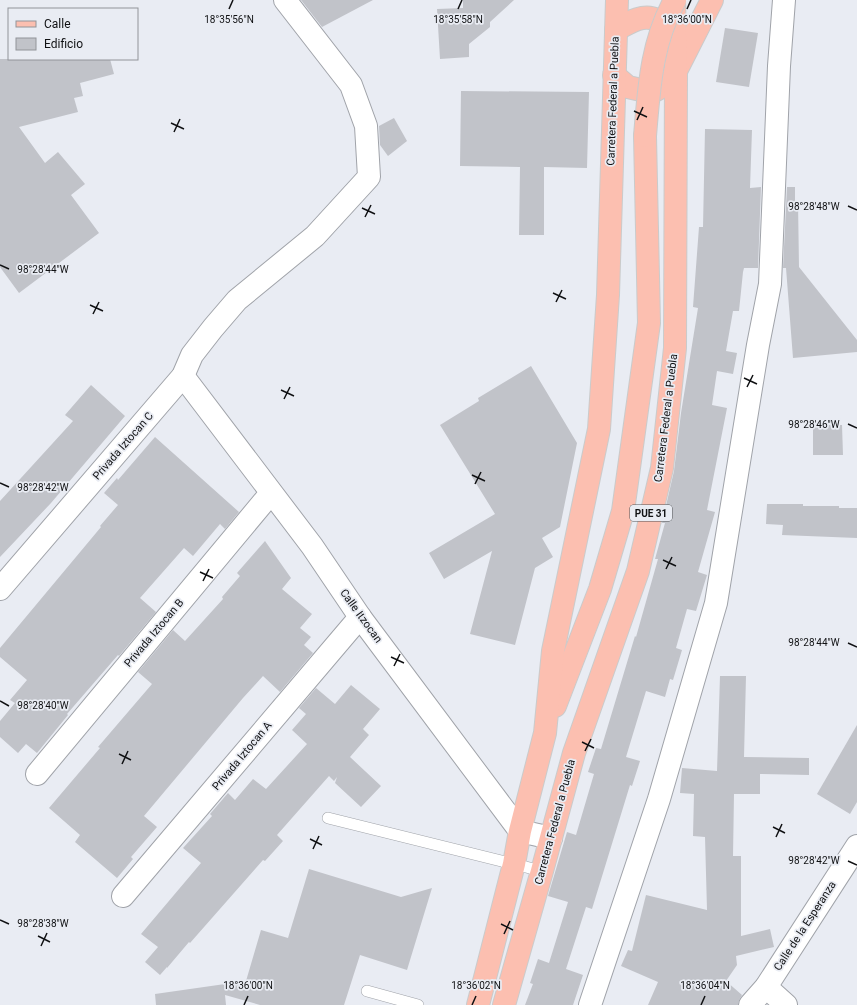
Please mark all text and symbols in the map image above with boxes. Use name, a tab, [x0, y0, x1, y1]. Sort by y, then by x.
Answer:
legend	[8, 8, 138, 60]
text: 18°35'56"N	[204, 14, 254, 25]
text: 18°35'58"N	[433, 14, 483, 25]
text: 18°36'00"N	[662, 14, 712, 25]
text: Calle	[44, 17, 71, 31]
street label: Carretera Federal a Puebla	[604, 36, 622, 166]
text: Edificio	[44, 37, 83, 51]
text: 98°28'48"W	[788, 201, 840, 212]
text: 98°28'44"W	[17, 264, 69, 275]
street label: Carretera Federal a Puebla	[652, 353, 680, 483]
street label: Privada Iztocan C	[90, 410, 156, 482]
text: 98°28'46"W	[788, 419, 840, 430]
text: 98°28'42"W	[17, 482, 69, 493]
road number: PUE 31	[630, 505, 672, 521]
street label: Calle Itzocan	[337, 587, 385, 645]
street label: Privada Iztocan B	[122, 596, 186, 670]
text: 98°28'44"W	[788, 637, 840, 648]
text: 98°28'40"W	[17, 700, 69, 711]
street label: Privada Iztocan A	[210, 718, 275, 793]
street label: Carretera Federal a Puebla	[532, 758, 578, 886]
text: 98°28'42"W	[788, 855, 840, 866]
street label: Calle de la Esperanza	[771, 879, 839, 973]
text: 98°28'38"W	[17, 918, 69, 929]
text: 18°36'00"N	[223, 980, 273, 991]
text: 18°36'02"N	[451, 980, 501, 991]
text: 18°36'04"N	[680, 980, 730, 991]

